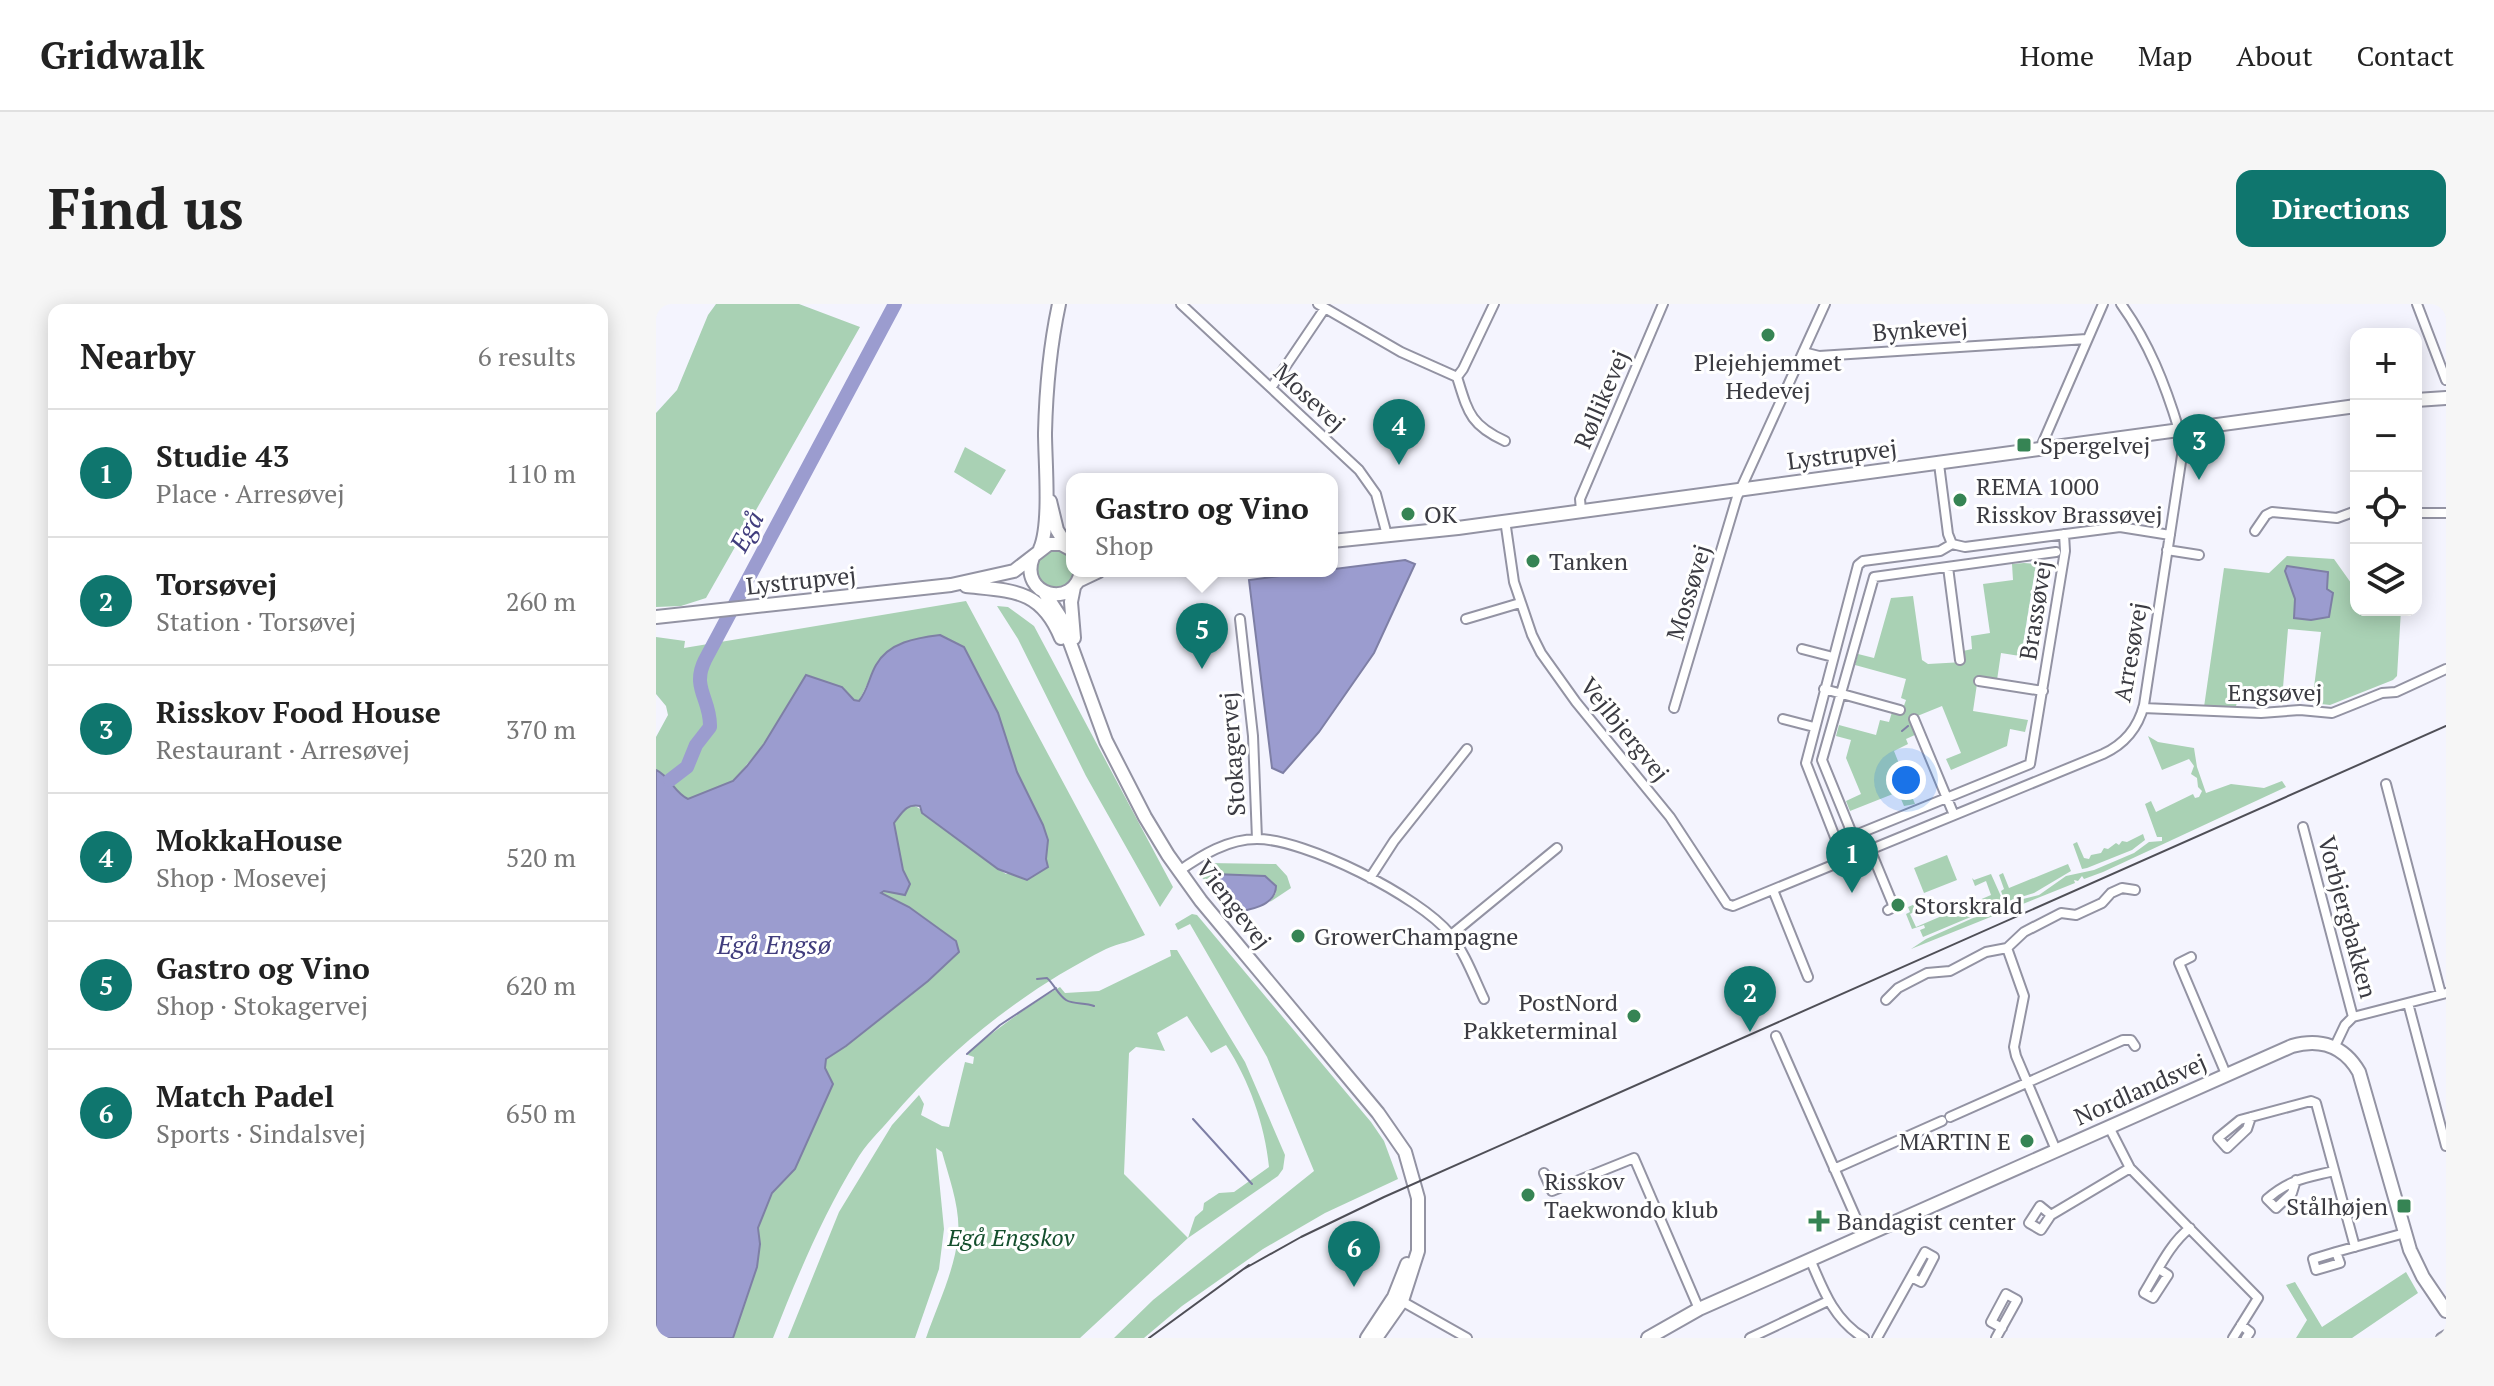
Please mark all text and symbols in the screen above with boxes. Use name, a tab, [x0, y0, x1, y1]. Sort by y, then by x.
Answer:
text: Gridwalk	[40, 30, 204, 80]
text: Home	[2020, 37, 2094, 74]
text: Map	[2138, 37, 2192, 74]
text: About	[2236, 37, 2313, 74]
text: Contact	[2357, 37, 2454, 74]
button: Directions	[2236, 170, 2446, 247]
text: Find us	[48, 171, 244, 245]
street label: Bynkevej	[1871, 310, 1969, 348]
marker: Plejehjemmet Hedevej	[1759, 326, 1777, 344]
map controls	[2350, 328, 2422, 616]
button: +	[2350, 328, 2422, 400]
text: Nearby	[80, 334, 195, 379]
text: 6 results	[478, 339, 576, 373]
street label: Røllikevej	[1566, 345, 1636, 453]
place label: Plejehjemmet Hedevej	[1694, 346, 1842, 406]
street label: Mosevej	[1267, 356, 1353, 438]
pin: 4	[1373, 399, 1425, 465]
button: −	[2350, 400, 2422, 472]
pin: 3	[2173, 414, 2225, 480]
place label: Spergelvej	[2040, 429, 2150, 461]
street label: Lystrupvej	[1785, 431, 1899, 477]
text: Studie 43	[156, 436, 289, 476]
marker: Spergelvej	[2015, 436, 2033, 454]
text: 1	[99, 456, 113, 490]
text: 110 m	[506, 456, 576, 490]
place label: REMA 1000 Risskov Brassøvej	[1976, 470, 2163, 530]
button: locate	[2350, 472, 2422, 544]
popup	[1066, 473, 1338, 577]
text: Place · Arresøvej	[156, 476, 345, 510]
text: Gastro og Vino	[1095, 488, 1309, 528]
marker: REMA 1000 Risskov Brassøvej	[1951, 491, 1969, 509]
place label: OK	[1424, 498, 1458, 530]
water label: Egå	[721, 505, 771, 558]
marker: OK	[1399, 505, 1417, 523]
text: Shop	[1095, 528, 1153, 562]
street label: Mossøvej	[1658, 540, 1718, 644]
button: layers	[2350, 544, 2422, 616]
place label: Tanken	[1549, 545, 1628, 577]
marker: Tanken	[1524, 552, 1542, 570]
street label: Lystrupvej	[744, 558, 858, 602]
street label: Brassøvej	[2011, 558, 2059, 662]
text: Torsøvej	[156, 564, 277, 604]
text: 2	[99, 584, 113, 618]
text: 260 m	[506, 584, 576, 618]
street label: Arresøvej	[2105, 600, 2155, 704]
pin: 5	[1176, 603, 1228, 669]
text: Station · Torsøvej	[156, 604, 356, 638]
street label: Vejlbjergvej	[1573, 670, 1677, 788]
street label: Engsøvej	[2228, 676, 2322, 708]
street label: Stokagervej	[1212, 691, 1252, 817]
text: Risskov Food House	[156, 692, 441, 732]
text: 3	[99, 712, 113, 746]
text: 370 m	[506, 712, 576, 746]
text: Restaurant · Arresøvej	[156, 732, 410, 766]
your location	[1886, 760, 1926, 800]
text: MokkaHouse	[156, 820, 343, 860]
pin: 1	[1826, 827, 1878, 893]
street label: Vorbjergbakken	[2311, 832, 2385, 1002]
text: 4	[99, 840, 113, 874]
text: 520 m	[506, 840, 576, 874]
street label: Viengevej	[1189, 853, 1279, 955]
text: Shop · Mosevej	[156, 860, 327, 894]
place label: Storskrald	[1914, 889, 2023, 921]
marker: Storskrald	[1889, 896, 1907, 914]
place label: GrowerChampagne	[1314, 920, 1518, 952]
water label: Egå Engsø	[716, 927, 832, 961]
marker: GrowerChampagne	[1289, 927, 1307, 945]
text: Gastro og Vino	[156, 948, 370, 988]
pin: 2	[1724, 966, 1776, 1032]
text: 5	[99, 968, 113, 1002]
text: 620 m	[506, 968, 576, 1002]
place label: PostNord Pakketerminal	[1463, 986, 1618, 1046]
text: Shop · Stokagervej	[156, 988, 368, 1022]
marker: PostNord Pakketerminal	[1625, 1007, 1643, 1025]
street label: Nordlandsvej	[2069, 1046, 2211, 1132]
text: Match Padel	[156, 1076, 334, 1116]
text: 6	[99, 1096, 113, 1130]
text: 650 m	[506, 1096, 576, 1130]
text: Sports · Sindalsvej	[156, 1116, 366, 1150]
place label: MARTIN E	[1899, 1125, 2011, 1157]
marker: MARTIN E	[2018, 1132, 2036, 1150]
place label: Risskov Taekwondo klub	[1544, 1165, 1718, 1225]
marker: Risskov Taekwondo klub	[1519, 1186, 1537, 1204]
place label: Stålhøjen	[2286, 1190, 2388, 1222]
marker: Stålhøjen	[2395, 1197, 2413, 1215]
place label: Bandagist center	[1837, 1205, 2017, 1237]
marker: Bandagist center	[1808, 1210, 1830, 1232]
park label: Egå Engskov	[946, 1221, 1075, 1253]
pin: 6	[1328, 1221, 1380, 1287]

